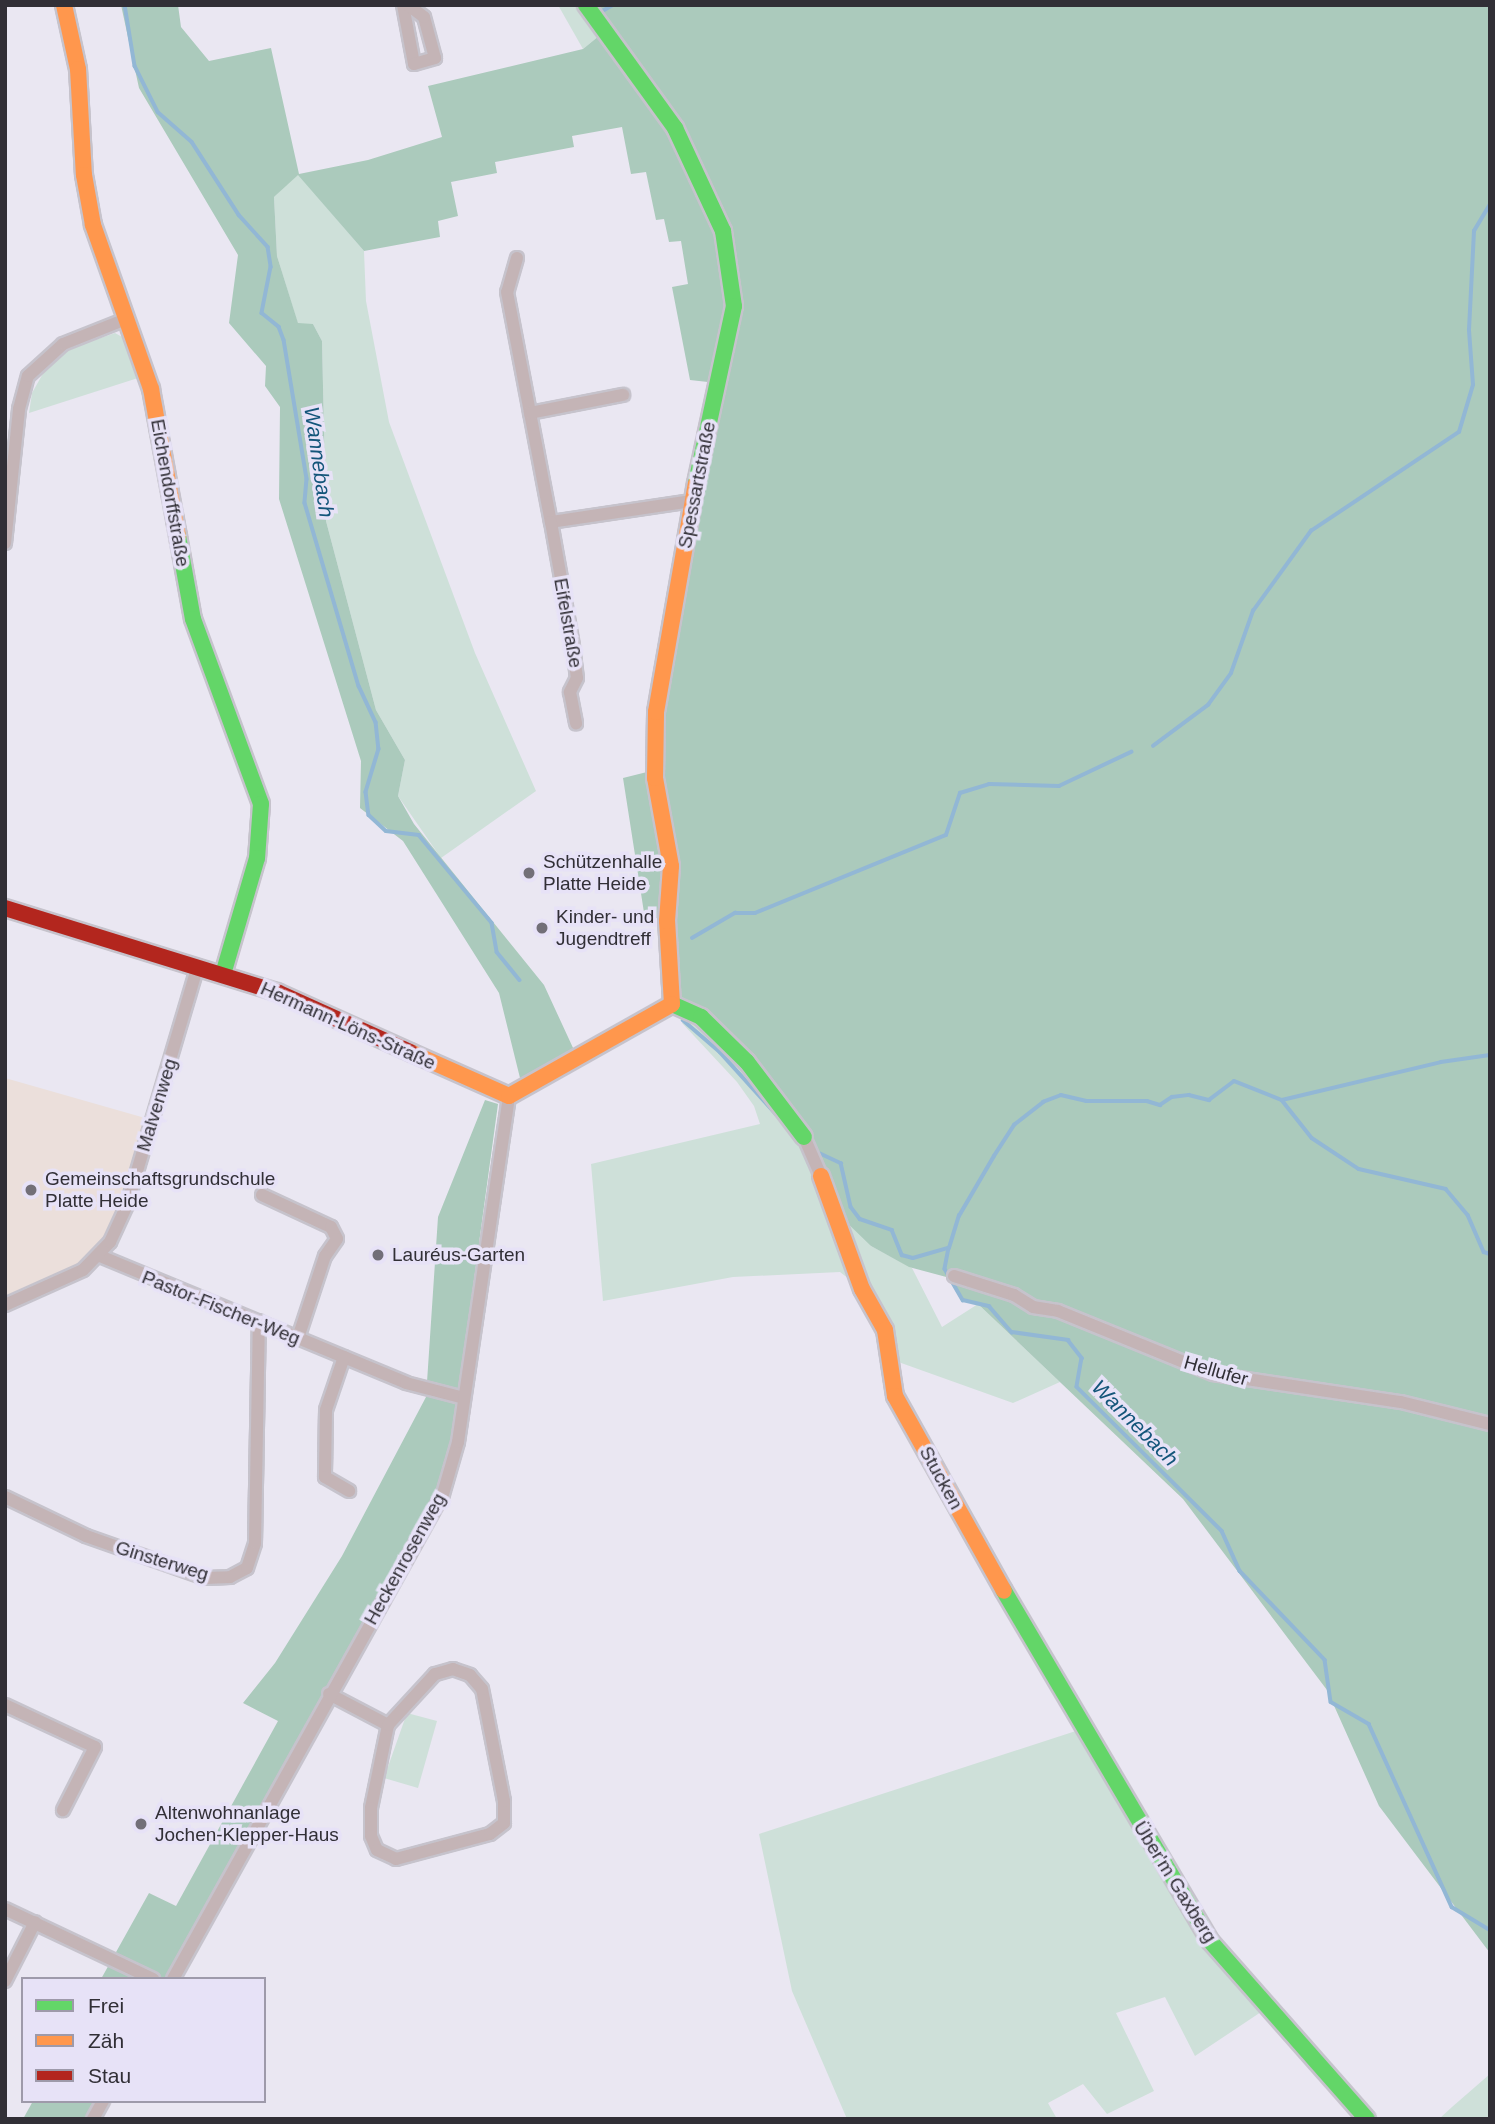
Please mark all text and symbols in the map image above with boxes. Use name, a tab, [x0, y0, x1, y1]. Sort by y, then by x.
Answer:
water label: Wannebach	[299, 405, 339, 519]
street label: Eichendorffstraße	[146, 417, 194, 569]
street label: Spessartstraße	[674, 420, 720, 550]
street label: Eifelstraße	[549, 576, 587, 670]
place label: Schützenhalle Platte Heide	[543, 851, 662, 895]
marker: Schützenhalle Platte Heide	[521, 865, 537, 881]
place label: Kinder- und Jugendtreff	[556, 906, 654, 950]
marker: Kinder- und Jugendtreff	[534, 920, 550, 936]
street label: Hermann-Löns-Straße	[257, 977, 439, 1075]
street label: Malvenweg	[132, 1056, 182, 1154]
place label: Gemeinschaftsgrundschule Platte Heide	[45, 1168, 275, 1212]
marker: Gemeinschaftsgrundschule Platte Heide	[23, 1182, 39, 1198]
place label: Lauréus-Garten	[392, 1244, 525, 1266]
marker: Lauréus-Garten	[370, 1247, 386, 1263]
street label: Pastor-Fischer-Weg	[139, 1266, 303, 1350]
street label: Hellufer	[1181, 1351, 1251, 1391]
water label: Wannebach	[1087, 1375, 1183, 1471]
street label: Stucken	[914, 1442, 968, 1514]
street label: Heckenrosenweg	[359, 1489, 451, 1629]
street label: Ginsterweg	[113, 1536, 211, 1586]
place label: Altenwohnanlage Jochen-Klepper-Haus	[155, 1802, 339, 1846]
marker: Altenwohnanlage Jochen-Klepper-Haus	[133, 1816, 149, 1832]
street label: Über'm Gaxberg	[1129, 1817, 1221, 1947]
legend	[21, 1977, 266, 2103]
text: Frei	[88, 1994, 124, 2017]
text: Zäh	[88, 2029, 124, 2052]
text: Stau	[88, 2064, 131, 2087]

